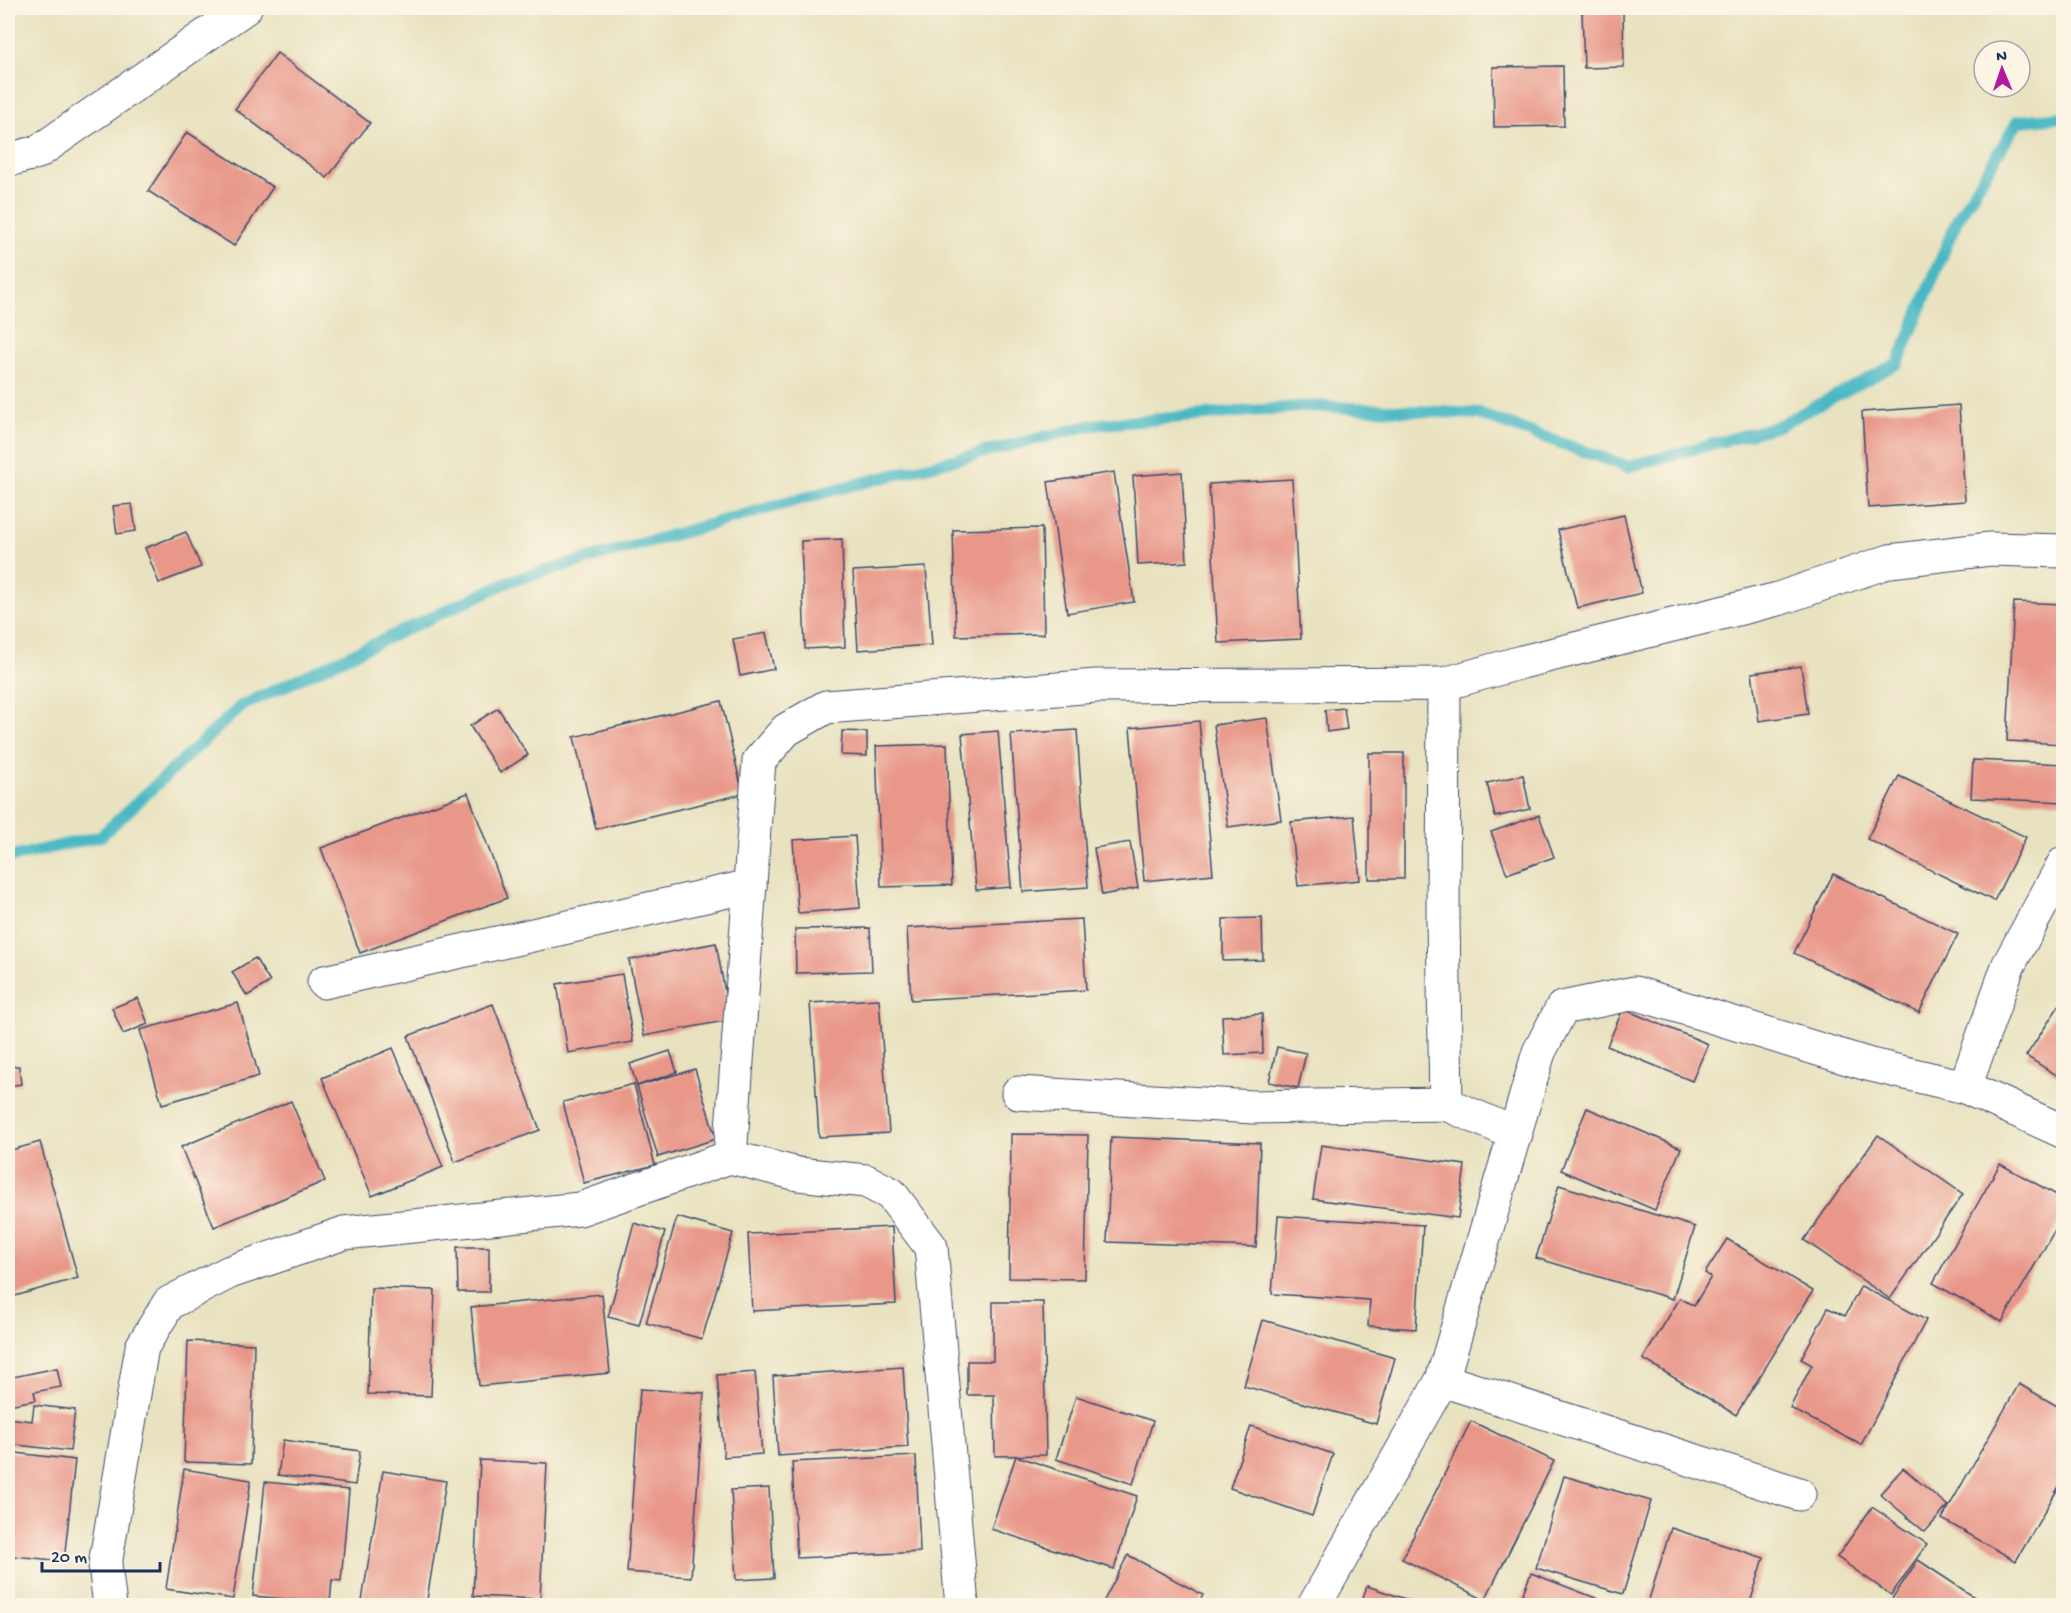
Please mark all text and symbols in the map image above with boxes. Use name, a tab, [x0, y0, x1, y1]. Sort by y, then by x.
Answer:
north arrow	[1972, 39, 2032, 99]
text: N	[1996, 48, 2008, 67]
scale bar	[42, 1535, 160, 1573]
text: 20 m	[51, 1548, 87, 1569]

